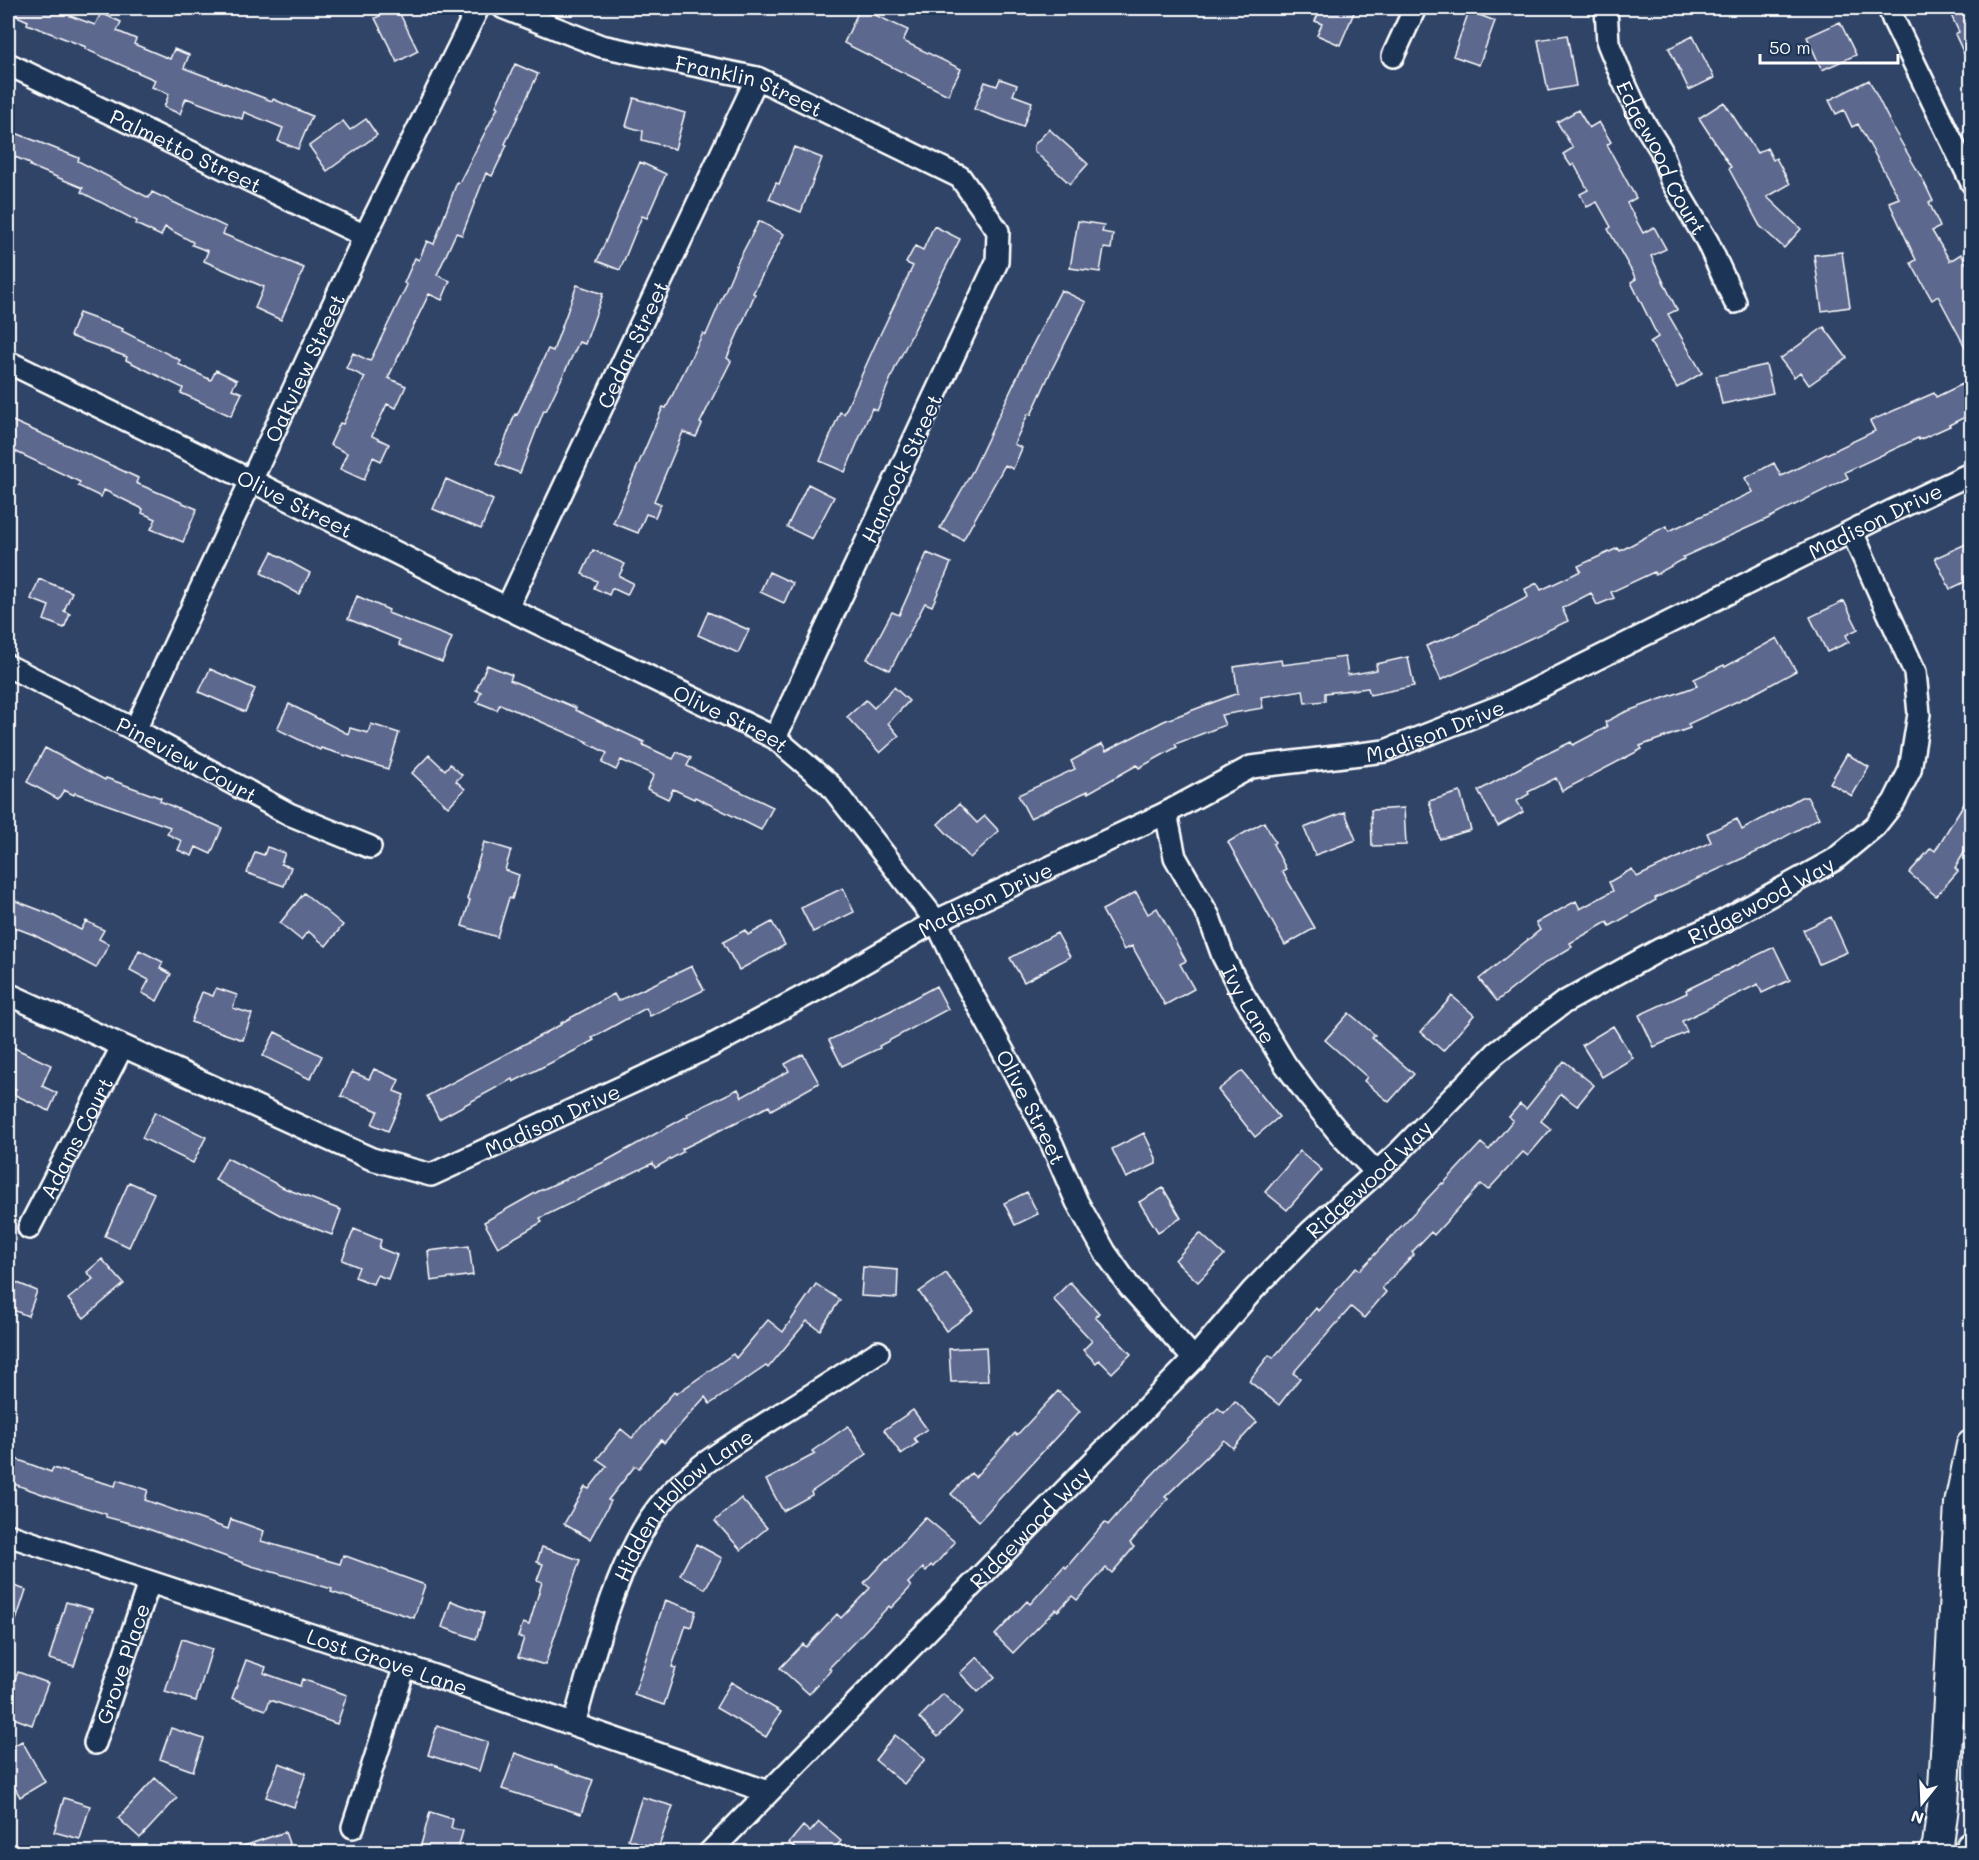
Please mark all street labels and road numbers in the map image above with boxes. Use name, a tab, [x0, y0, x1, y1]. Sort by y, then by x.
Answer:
street label: Franklin Street	[673, 48, 828, 122]
street label: Edgewood Court	[1611, 76, 1714, 239]
street label: Palmetto Street	[106, 102, 267, 198]
street label: Cedar Street	[590, 275, 673, 412]
street label: Oakview Street	[258, 289, 350, 446]
street label: Hancock Street	[855, 389, 947, 547]
street label: Olive Street	[233, 463, 358, 543]
street label: Madison Drive	[1803, 476, 1946, 565]
street label: Olive Street	[669, 677, 795, 758]
street label: Madison Drive	[1364, 692, 1508, 767]
street label: Pineview Court	[113, 710, 263, 808]
street label: Ridgewood Way	[1683, 849, 1838, 949]
street label: Madison Drive	[912, 855, 1056, 942]
street label: Ivy Lane	[1216, 960, 1283, 1048]
street label: Olive Street	[991, 1044, 1073, 1168]
street label: Adams Court	[33, 1072, 118, 1203]
street label: Madison Drive	[480, 1076, 624, 1162]
street label: Ridgewood Way	[1299, 1114, 1437, 1243]
street label: Hidden Hollow Lane	[607, 1421, 758, 1585]
street label: Ridgewood Way	[963, 1459, 1096, 1594]
street label: Grove Place	[89, 1599, 155, 1727]
street label: Lost Grove Lane	[304, 1621, 472, 1700]

